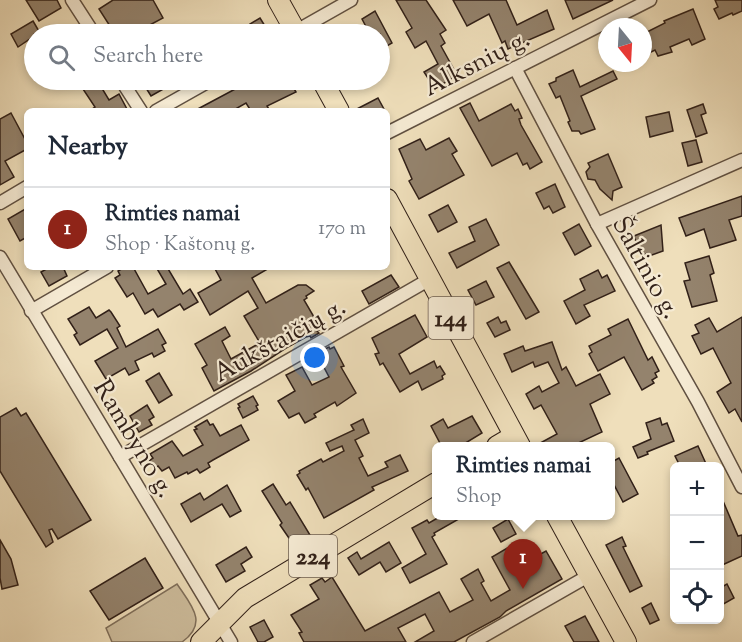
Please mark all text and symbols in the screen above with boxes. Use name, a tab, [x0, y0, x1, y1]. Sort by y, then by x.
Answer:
north arrow	[598, 18, 652, 72]
street label: Alksnių g.	[417, 22, 537, 107]
search box	[24, 24, 390, 90]
icon: search	[45, 41, 78, 74]
text: Search here	[93, 41, 203, 73]
text: Nearby	[48, 129, 128, 166]
text: Rimties namai	[105, 199, 240, 231]
street label: Šaltinio g.	[601, 210, 688, 326]
text: 1	[64, 215, 71, 244]
text: 170 m	[318, 215, 366, 244]
text: Shop · Kaštonų g.	[105, 231, 255, 260]
street label: Aukštaičių g.	[207, 289, 353, 393]
road number: 144	[428, 297, 474, 339]
your location	[300, 343, 329, 372]
street label: Rambyno g.	[83, 373, 183, 506]
popup	[432, 442, 615, 520]
text: Rimties namai	[456, 451, 591, 483]
map controls	[670, 462, 724, 624]
button: +	[670, 462, 724, 516]
text: Shop	[456, 483, 501, 512]
button: −	[670, 516, 724, 570]
road number: 224	[289, 535, 337, 577]
pin: 1	[504, 540, 542, 589]
button: locate	[670, 570, 724, 624]

